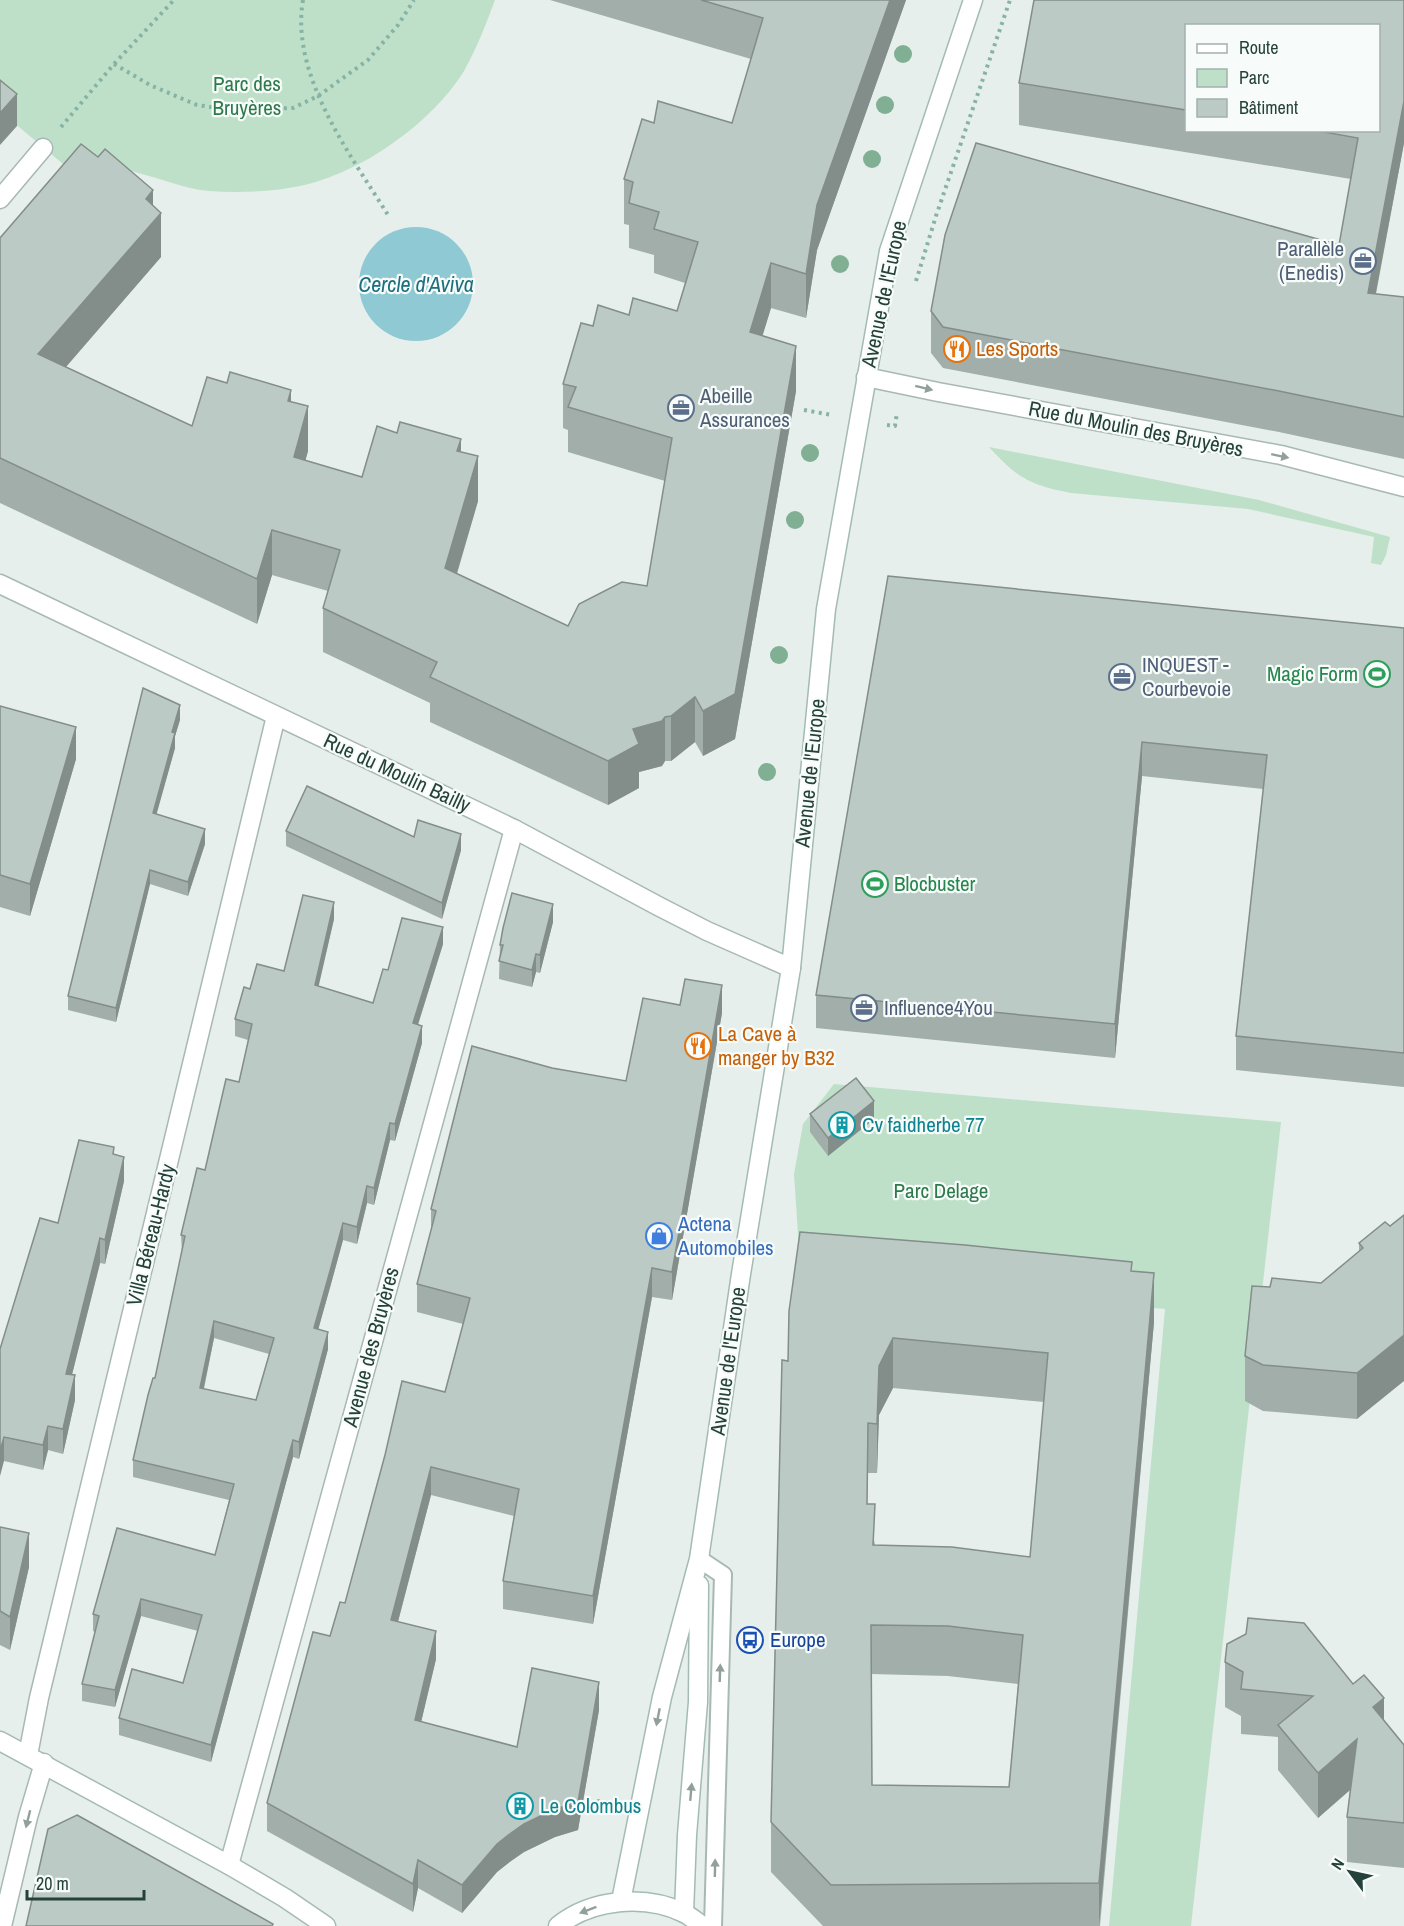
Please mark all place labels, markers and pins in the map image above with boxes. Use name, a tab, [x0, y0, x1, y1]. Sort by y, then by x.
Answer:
place label: Parallèle (Enedis)	[1277, 234, 1344, 287]
office icon: Parallèle (Enedis)	[1348, 246, 1378, 276]
restaurant icon: Les Sports	[942, 334, 972, 364]
place label: Les Sports	[976, 334, 1058, 363]
place label: Abeille Assurances	[699, 381, 790, 434]
office icon: Abeille Assurances	[666, 393, 696, 423]
place label: INQUEST - Courbevoie	[1142, 650, 1231, 703]
place label: Magic Form	[1267, 659, 1358, 688]
sports icon: Magic Form	[1362, 659, 1392, 689]
office icon: INQUEST - Courbevoie	[1107, 662, 1137, 692]
sports icon: Blocbuster	[860, 869, 890, 899]
place label: Blocbuster	[894, 869, 976, 898]
office icon: Influence4You	[849, 993, 879, 1023]
place label: Influence4You	[884, 993, 993, 1022]
place label: La Cave à manger by B32	[718, 1019, 835, 1072]
restaurant icon: La Cave à manger by B32	[683, 1031, 713, 1061]
building icon: Cv faidherbe 77	[827, 1110, 857, 1140]
place label: Cv faidherbe 77	[862, 1110, 985, 1139]
place label: Actena Automobiles	[677, 1209, 774, 1262]
shop icon: Actena Automobiles	[644, 1221, 674, 1251]
bus stop icon: Europe	[735, 1625, 765, 1655]
place label: Europe	[770, 1625, 826, 1654]
building icon: Le Colombus	[505, 1791, 535, 1821]
place label: Le Colombus	[540, 1791, 641, 1820]

